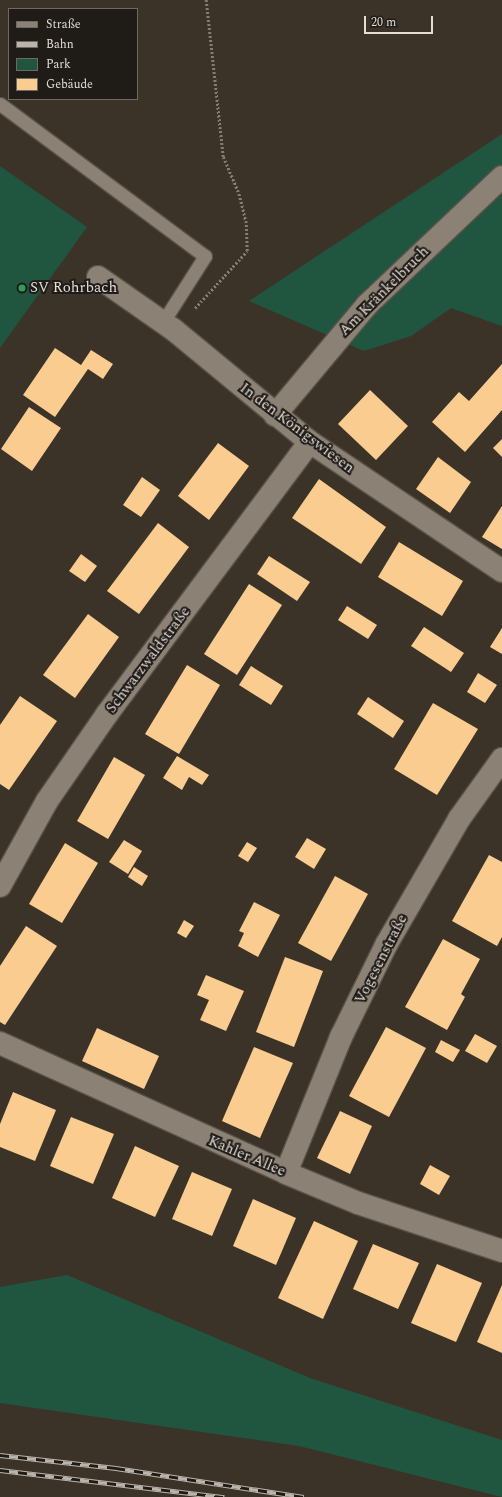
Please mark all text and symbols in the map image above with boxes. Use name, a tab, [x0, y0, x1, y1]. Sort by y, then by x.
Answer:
legend	[8, 8, 138, 100]
scale bar	[366, 8, 435, 34]
text: 20 m	[371, 13, 396, 32]
text: Straße	[46, 15, 81, 34]
text: Bahn	[46, 35, 74, 54]
text: Park	[46, 55, 71, 74]
text: Gebäude	[46, 75, 93, 94]
street label: Am Kränkelbruch	[335, 242, 433, 340]
place label: SV Rohrbach	[30, 279, 117, 297]
marker: SV Rohrbach	[17, 283, 27, 293]
street label: In den Königswiesen	[236, 379, 358, 477]
street label: Schwarzwaldstraße	[102, 603, 194, 717]
street label: Vogesenstraße	[351, 911, 411, 1007]
street label: Kahler Allee	[206, 1132, 288, 1180]

